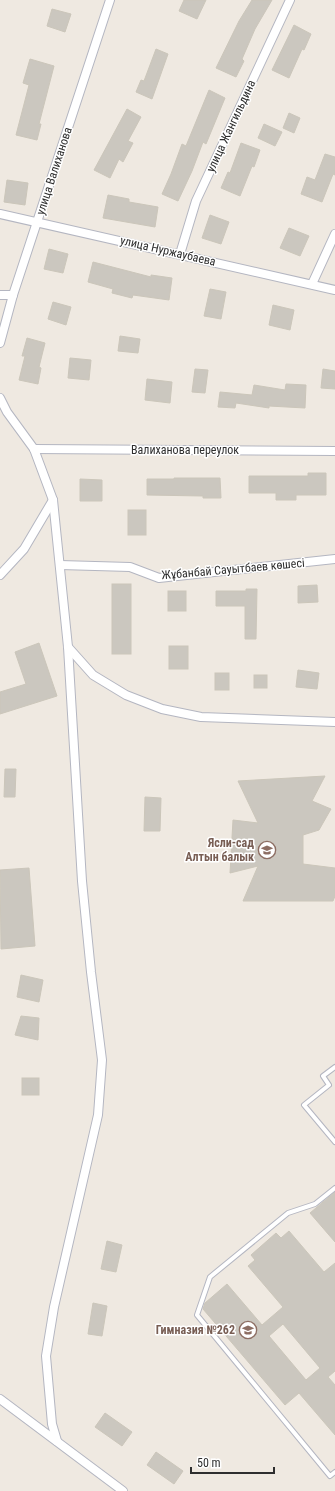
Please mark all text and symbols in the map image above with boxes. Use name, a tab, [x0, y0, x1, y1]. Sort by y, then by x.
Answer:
street label: улица Жангильдина	[204, 78, 259, 174]
street label: улица Валиханова	[33, 125, 75, 217]
street label: улица Нуржаубаева	[119, 233, 217, 269]
street label: Валиханова переулок	[131, 443, 239, 457]
street label: Жұбанбай Сауытбаев көшесі	[161, 556, 305, 582]
place label: Ясли-сад Алтын балык	[185, 836, 254, 864]
school or university icon: Ясли-сад Алтын балык	[257, 840, 277, 860]
school or university icon: Гимназия №262	[238, 1320, 258, 1340]
place label: Гимназия №262	[156, 1323, 235, 1337]
scale bar	[191, 1449, 274, 1475]
text: 50 m	[197, 1456, 221, 1470]

